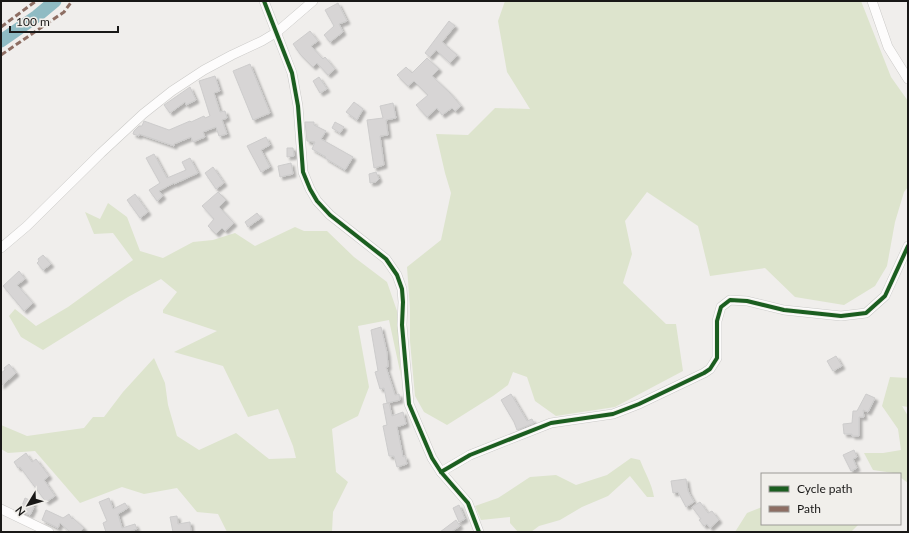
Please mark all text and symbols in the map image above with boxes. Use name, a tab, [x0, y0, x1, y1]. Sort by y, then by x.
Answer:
scale bar	[10, 8, 118, 34]
text: 100 m	[16, 14, 50, 29]
legend	[761, 473, 901, 525]
text: Cycle path	[797, 481, 852, 496]
north arrow	[8, 485, 48, 525]
text: Path	[797, 501, 821, 516]
text: N	[12, 504, 27, 519]

